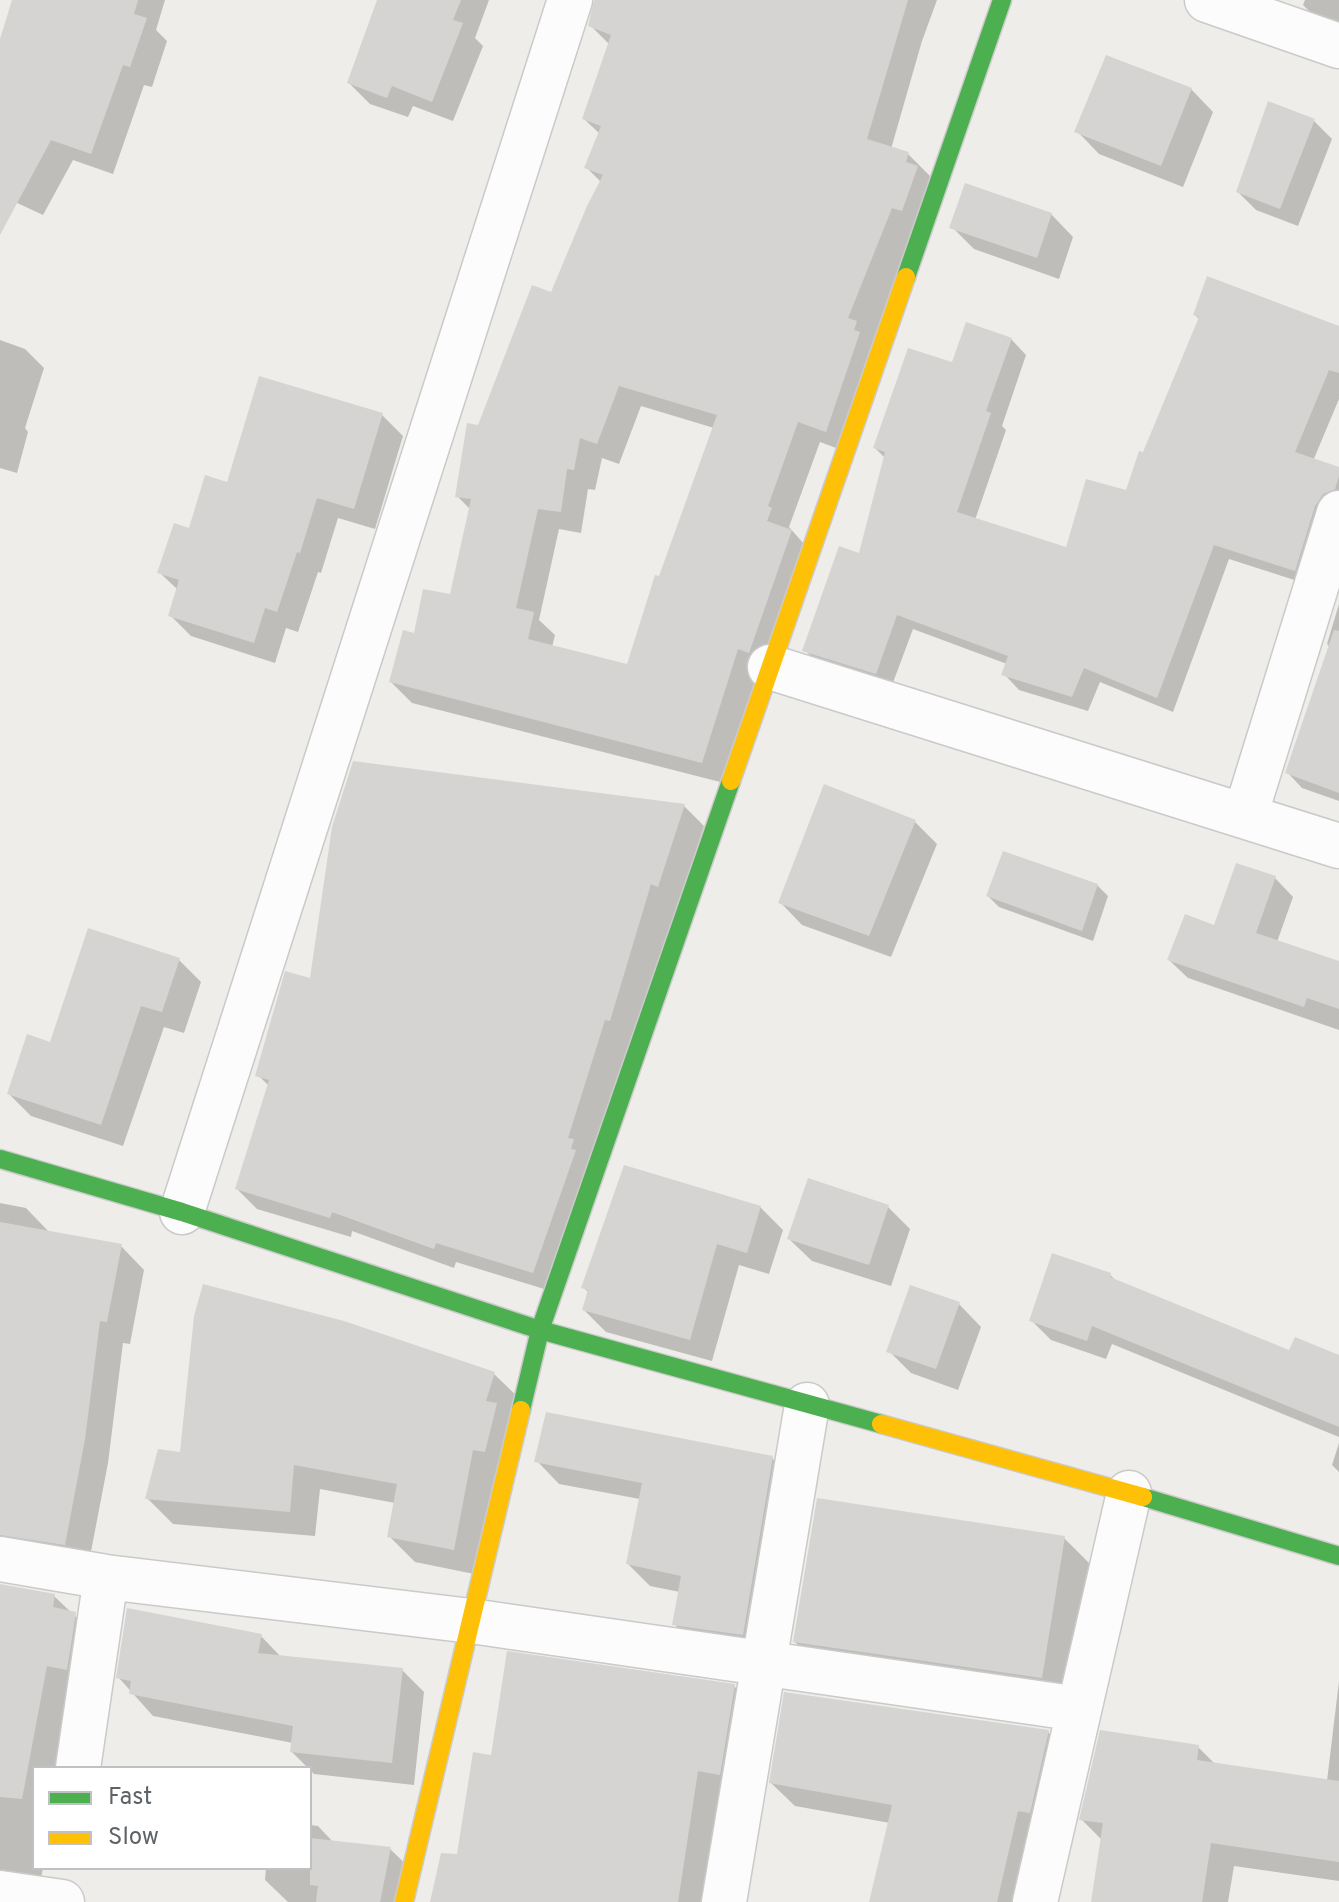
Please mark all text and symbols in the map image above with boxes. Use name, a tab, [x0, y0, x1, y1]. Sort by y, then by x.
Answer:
legend	[32, 1766, 312, 1870]
text: Fast	[108, 1783, 152, 1813]
text: Slow	[108, 1823, 159, 1853]

